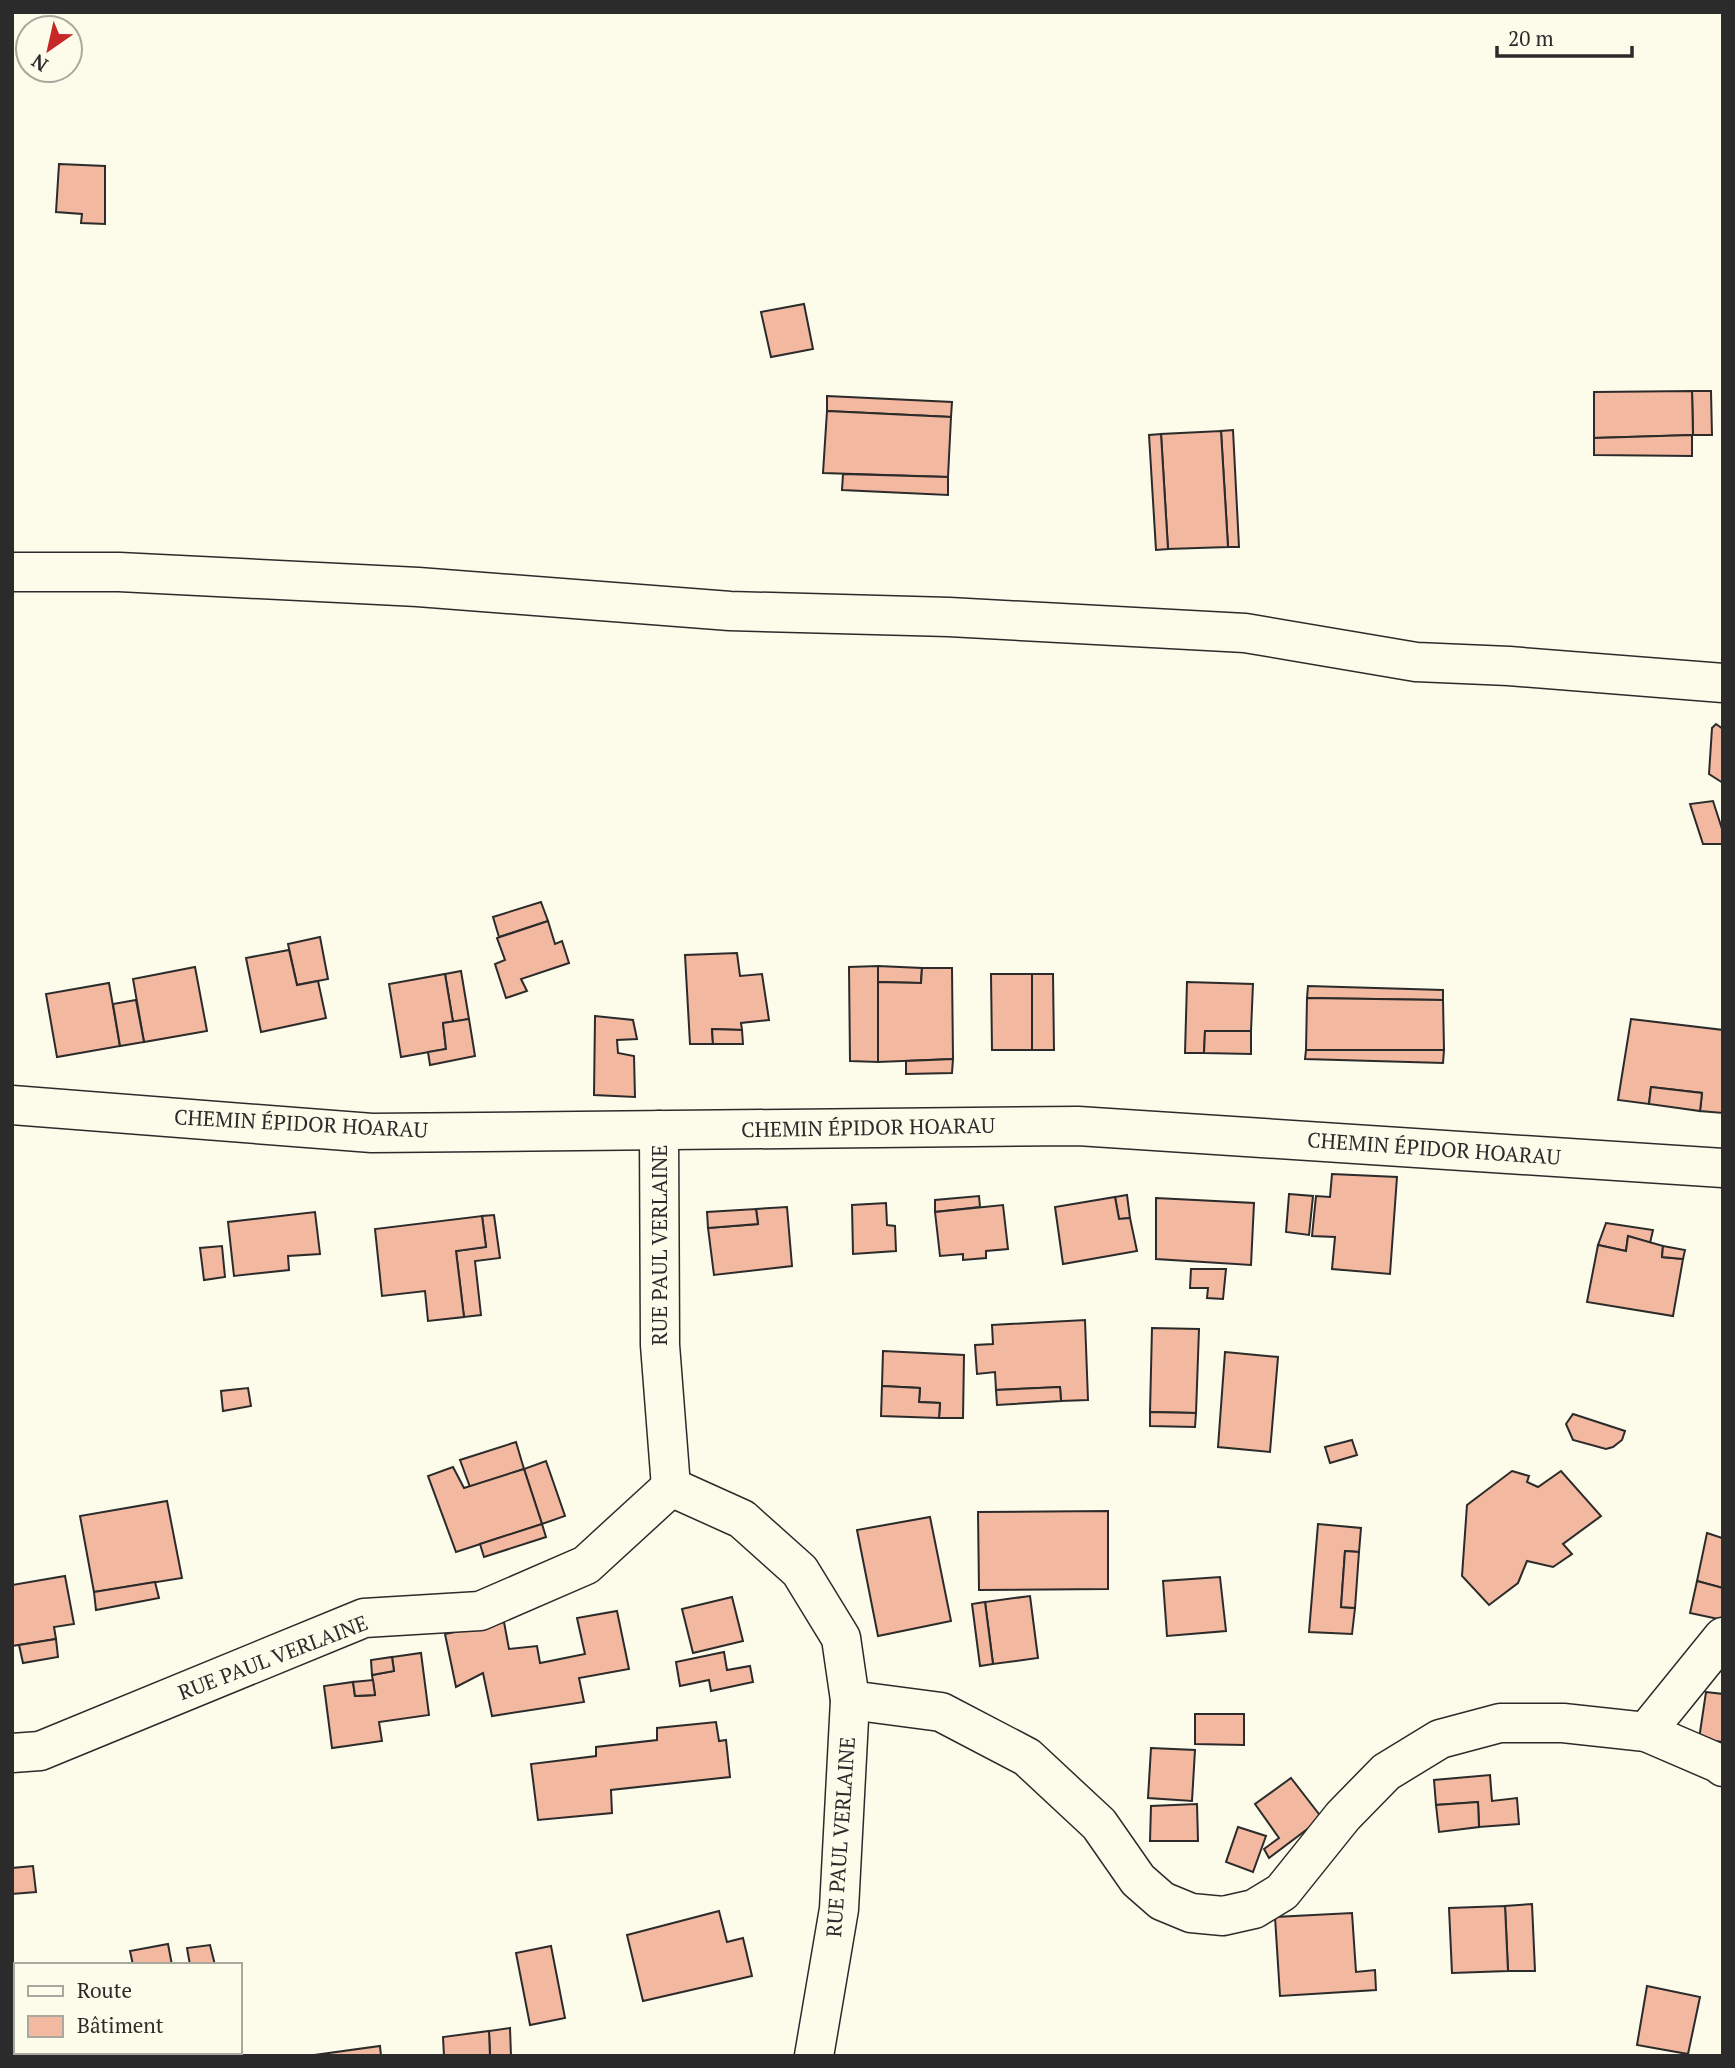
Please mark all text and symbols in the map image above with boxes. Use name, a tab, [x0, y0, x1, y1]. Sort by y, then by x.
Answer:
north arrow	[14, 14, 84, 84]
scale bar	[1497, 14, 1632, 58]
text: 20 m	[1508, 24, 1554, 52]
text: N	[26, 49, 52, 78]
street label: CHEMIN ÉPIDOR HOARAU	[173, 1102, 429, 1144]
street label: CHEMIN ÉPIDOR HOARAU	[741, 1111, 995, 1143]
street label: CHEMIN ÉPIDOR HOARAU	[1306, 1125, 1562, 1171]
street label: RUE PAUL VERLAINE	[645, 1144, 673, 1346]
street label: RUE PAUL VERLAINE	[174, 1608, 372, 1706]
street label: RUE PAUL VERLAINE	[819, 1736, 861, 1938]
legend	[14, 1963, 242, 2054]
text: Route	[77, 1976, 132, 2004]
text: Bâtiment	[77, 2011, 164, 2039]

